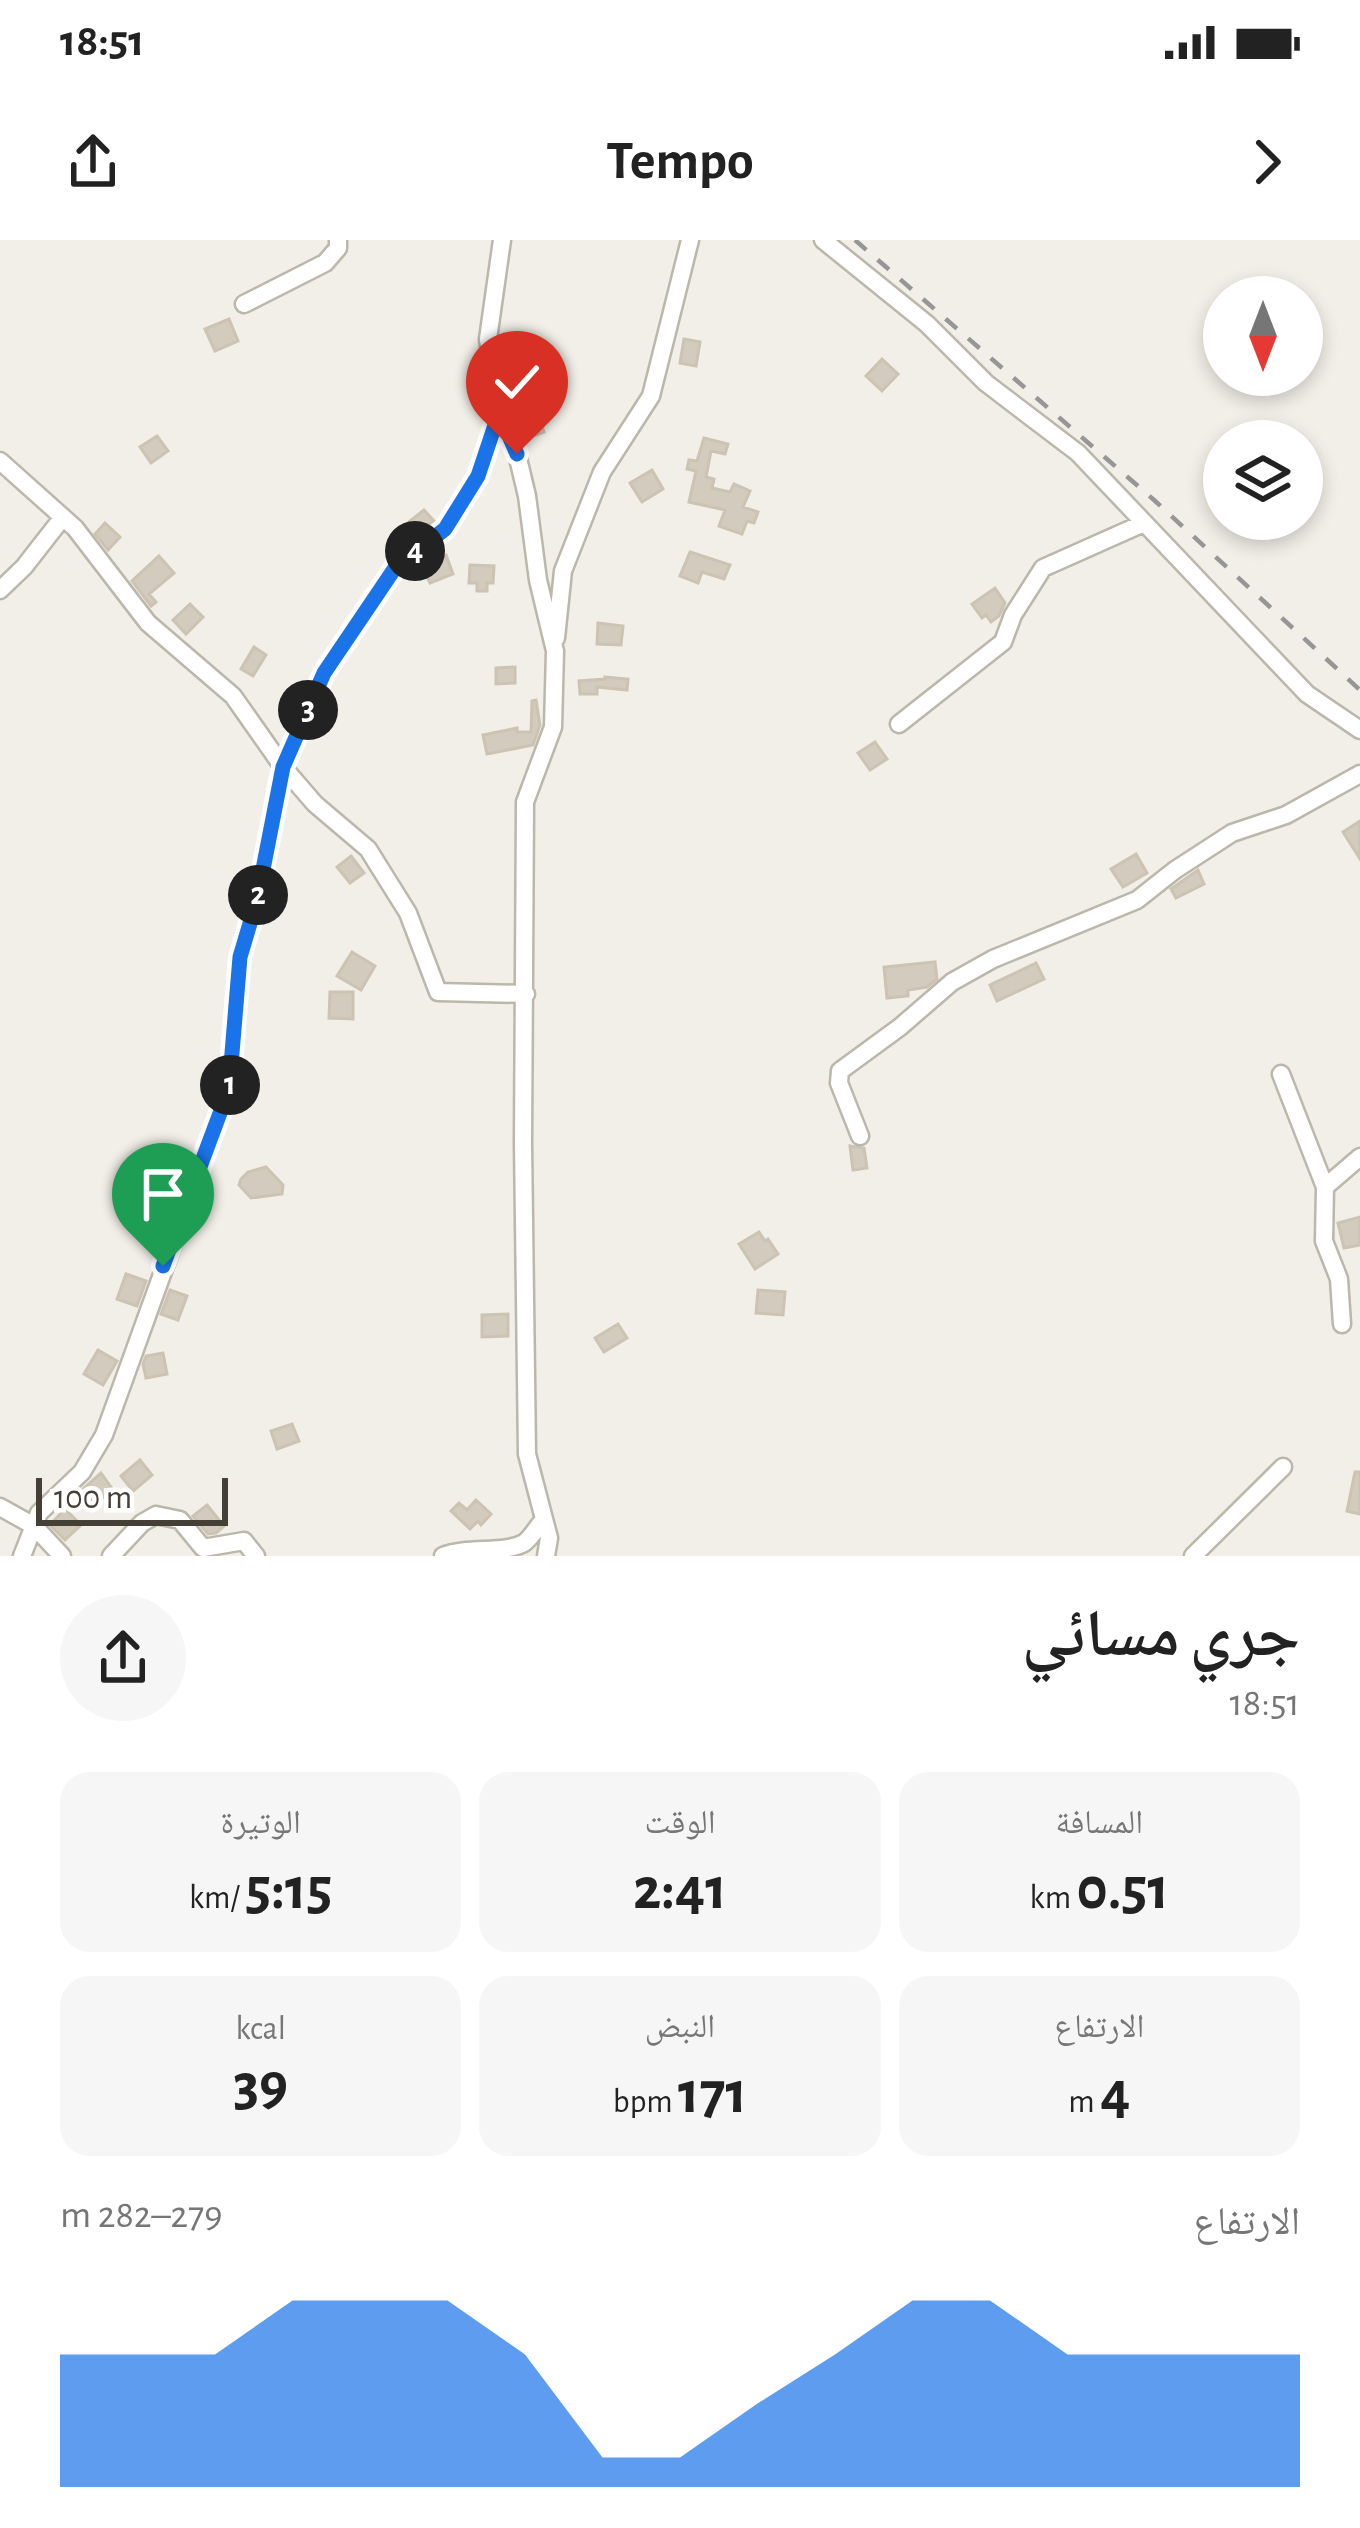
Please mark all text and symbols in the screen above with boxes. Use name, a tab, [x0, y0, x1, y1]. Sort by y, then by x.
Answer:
text: 18:51	[60, 19, 144, 64]
icon: share	[60, 129, 126, 195]
icon: forward	[1234, 129, 1300, 195]
text: Tempo	[606, 135, 754, 189]
north arrow	[1203, 276, 1323, 396]
map controls	[1203, 276, 1323, 540]
pin	[466, 331, 568, 454]
icon: check	[484, 349, 550, 415]
button: layers	[1203, 420, 1323, 540]
pin: 4	[385, 521, 445, 581]
text: 4	[407, 534, 423, 567]
pin: 3	[278, 680, 338, 740]
text: 3	[301, 693, 315, 726]
pin: 2	[228, 865, 288, 925]
text: 2	[250, 878, 266, 911]
pin: 1	[200, 1055, 260, 1115]
text: 1	[224, 1068, 236, 1101]
pin	[112, 1143, 214, 1266]
icon: arrive	[130, 1161, 196, 1227]
scale bar	[36, 1472, 228, 1525]
text: 100 m	[54, 1482, 132, 1515]
button: share	[60, 1595, 186, 1721]
text: جري مسائي	[1022, 1602, 1300, 1668]
text: 18:51	[1229, 1684, 1300, 1723]
text: الوتيرة	[221, 1807, 301, 1840]
text: الوقت	[644, 1807, 716, 1840]
text: المسافة	[1056, 1807, 1143, 1840]
text: 5:15	[245, 1860, 332, 1920]
text: 2:41	[633, 1860, 727, 1920]
text: 0.51	[1077, 1860, 1169, 1920]
text: /km	[189, 1882, 245, 1915]
text: km	[1030, 1882, 1077, 1915]
text: النبض	[645, 2011, 715, 2044]
text: الارتفاع	[1054, 2011, 1144, 2044]
text: kcal	[236, 2013, 286, 2046]
text: 39	[233, 2056, 288, 2116]
text: 171	[678, 2064, 747, 2124]
text: 4	[1100, 2064, 1130, 2124]
text: bpm	[613, 2086, 678, 2119]
text: m	[1068, 2086, 1100, 2119]
text: 279–282 m	[60, 2196, 223, 2235]
text: الارتفاع	[1194, 2203, 1300, 2242]

